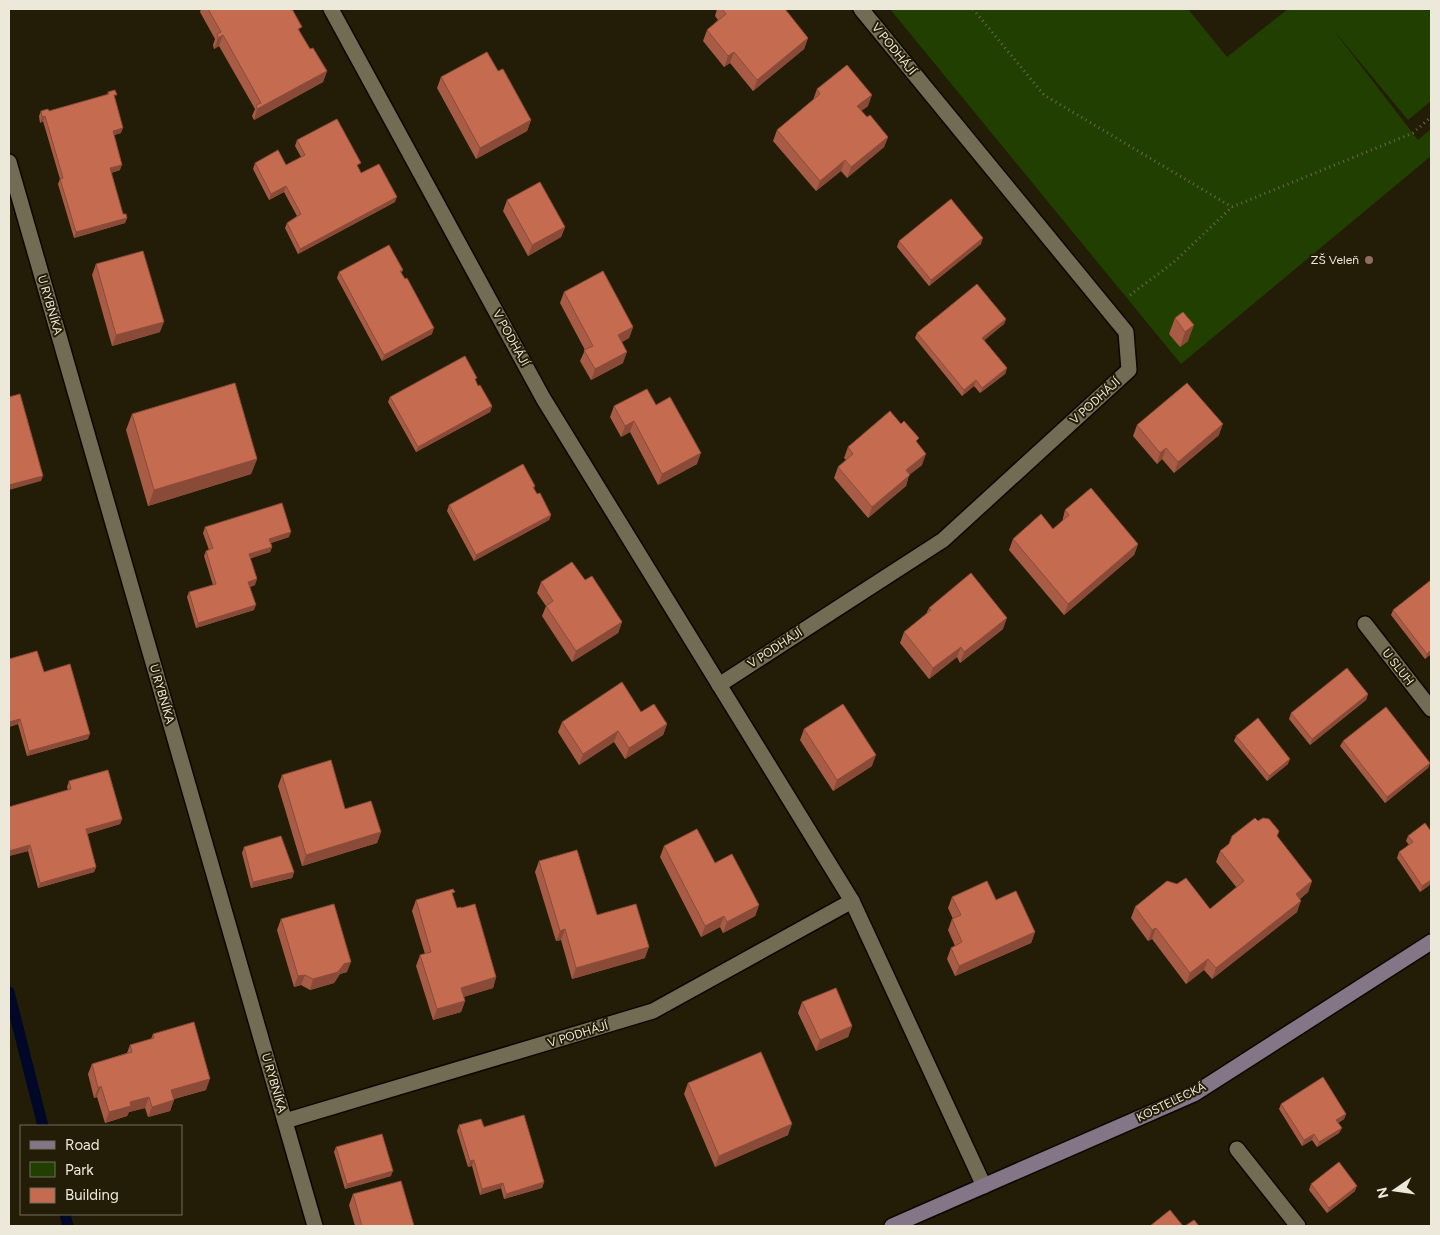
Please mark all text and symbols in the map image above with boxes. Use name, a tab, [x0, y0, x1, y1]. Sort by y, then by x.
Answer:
street label: V PODHÁJÍ	[869, 20, 920, 78]
place label: ZŠ Veleň	[1311, 253, 1359, 267]
marker: ZŠ Veleň	[1363, 254, 1375, 266]
street label: U RYBNÍKA	[35, 273, 65, 337]
street label: V PODHÁJÍ	[490, 307, 533, 369]
street label: V PODHÁJÍ	[1067, 374, 1123, 427]
street label: V PODHÁJÍ	[745, 625, 806, 671]
street label: U SLUH	[1379, 646, 1417, 688]
street label: U RYBNÍKA	[147, 662, 177, 726]
street label: V PODHÁJÍ	[546, 1018, 611, 1050]
street label: U RYBNÍKA	[259, 1051, 289, 1115]
street label: KOSTELECKÁ	[1134, 1079, 1208, 1125]
legend	[20, 1125, 182, 1215]
text: Road	[65, 1136, 100, 1154]
text: Park	[65, 1161, 94, 1179]
north arrow	[1370, 1165, 1420, 1215]
text: Building	[65, 1186, 119, 1204]
text: N	[1373, 1186, 1392, 1200]

